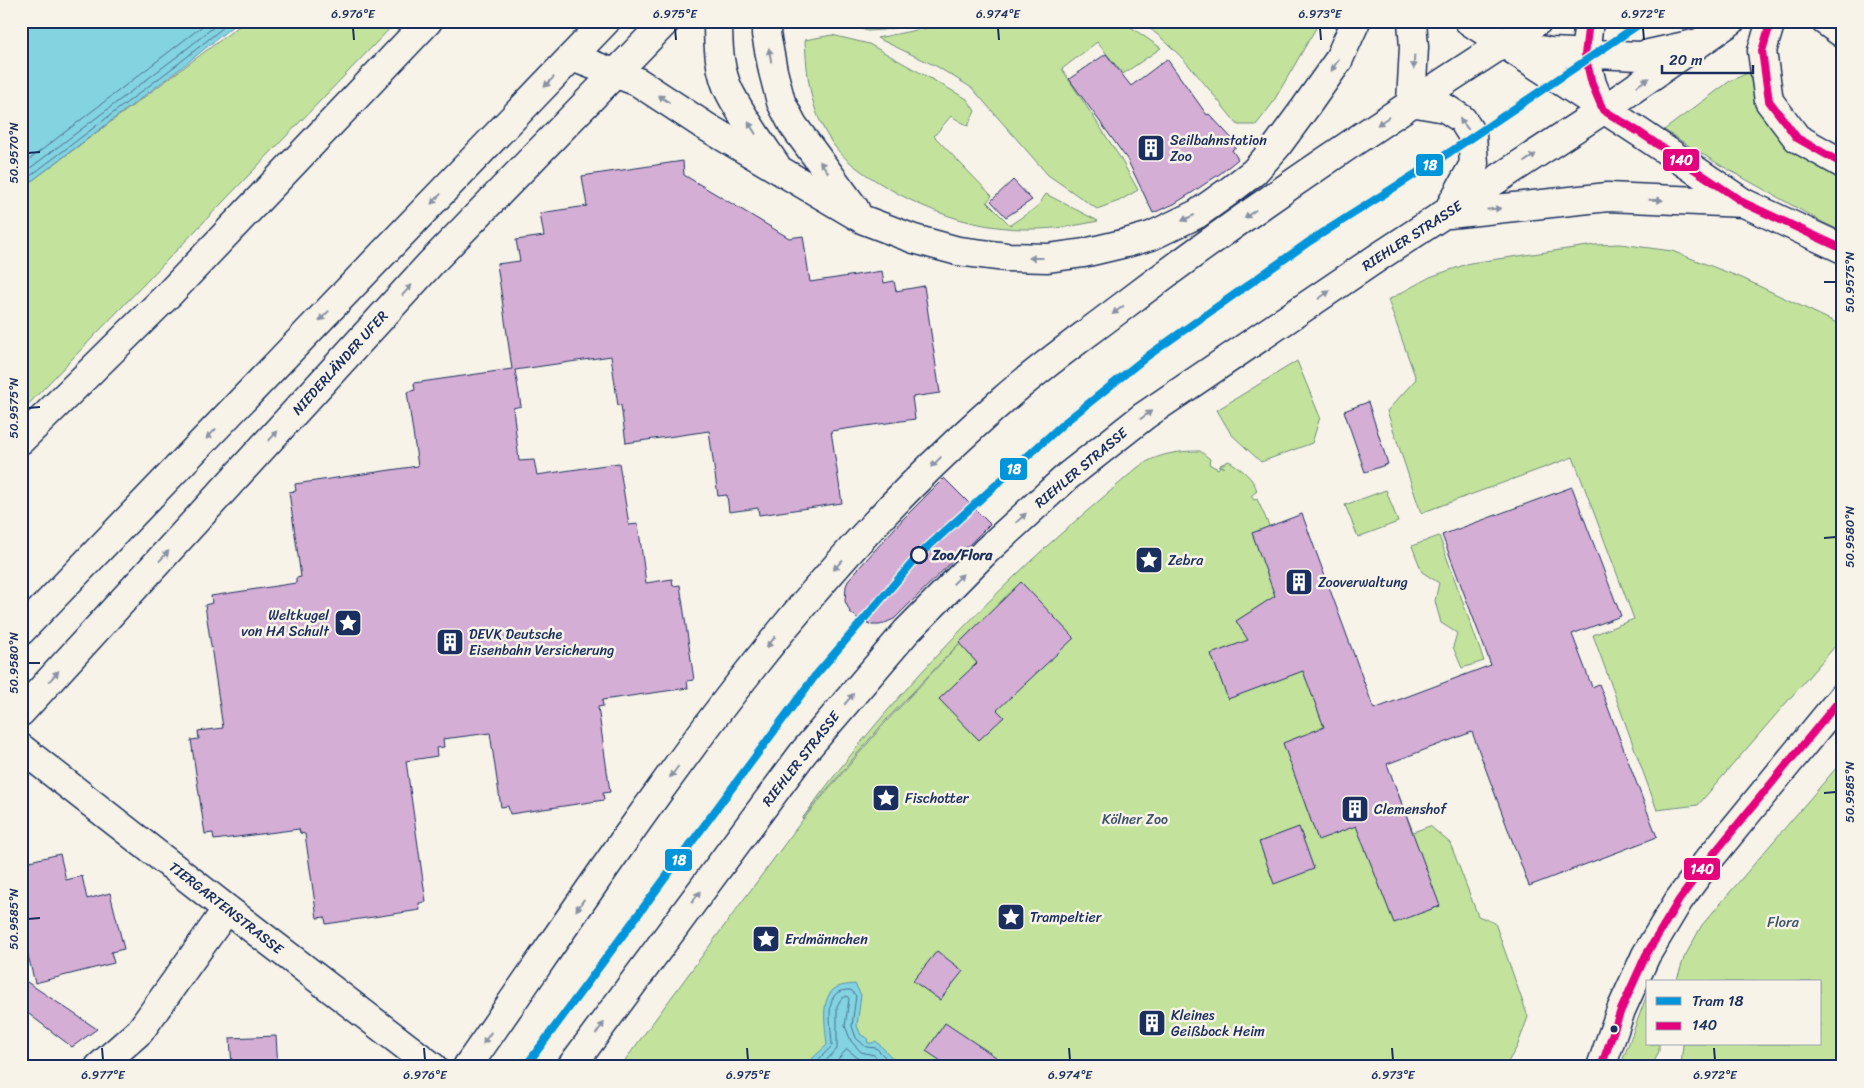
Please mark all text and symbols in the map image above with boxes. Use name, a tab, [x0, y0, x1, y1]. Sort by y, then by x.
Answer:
text: 6.976°E	[331, 3, 376, 25]
text: 6.975°E	[653, 3, 698, 25]
text: 6.974°E	[976, 3, 1021, 25]
text: 6.973°E	[1298, 3, 1343, 25]
text: 6.972°E	[1621, 3, 1666, 25]
scale bar	[1662, 42, 1753, 74]
one-way arrow	[765, 47, 773, 63]
text: 20 m	[1669, 47, 1703, 73]
one-way arrow	[1409, 54, 1417, 70]
one-way arrow	[1330, 58, 1339, 72]
one-way arrow	[543, 76, 555, 88]
one-way arrow	[1636, 77, 1650, 87]
one-way arrow	[657, 95, 671, 104]
one-way arrow	[1376, 117, 1390, 126]
one-way arrow	[1459, 117, 1469, 131]
one-way arrow	[747, 121, 756, 134]
text: 50.9570°N	[3, 122, 25, 184]
place label: Seilbahnstation Zoo	[1170, 128, 1267, 169]
building icon: Seilbahnstation Zoo	[1136, 133, 1166, 163]
line badge: 140	[1662, 148, 1700, 172]
text: 140	[1669, 148, 1693, 173]
line badge: 18	[1415, 153, 1444, 177]
text: 18	[1423, 153, 1438, 178]
one-way arrow	[1523, 153, 1536, 163]
one-way arrow	[818, 161, 829, 174]
one-way arrow	[430, 193, 442, 205]
street label: RIEHLER STRASSE	[1357, 193, 1468, 278]
one-way arrow	[1648, 196, 1664, 204]
one-way arrow	[1486, 205, 1502, 213]
one-way arrow	[1243, 209, 1257, 219]
one-way arrow	[1181, 215, 1195, 223]
text: 50.9575°N	[1839, 251, 1861, 312]
one-way arrow	[1028, 254, 1044, 262]
one-way arrow	[401, 284, 412, 297]
one-way arrow	[1318, 290, 1331, 299]
one-way arrow	[1112, 304, 1125, 315]
street label: NIEDERLÄNDER UFER	[286, 305, 394, 421]
one-way arrow	[318, 310, 330, 322]
text: 50.9575°N	[3, 377, 25, 438]
one-way arrow	[1139, 410, 1153, 420]
street label: RIEHLER STRASSE	[1029, 420, 1134, 515]
one-way arrow	[205, 427, 217, 439]
one-way arrow	[267, 430, 279, 442]
one-way arrow	[930, 456, 942, 468]
line badge: 18	[999, 457, 1028, 481]
text: 18	[1007, 457, 1022, 482]
text: 50.9580°N	[1839, 506, 1861, 568]
one-way arrow	[1015, 512, 1027, 524]
place label: Zoo/Flora	[931, 543, 993, 568]
place icon: Zebra	[1134, 545, 1164, 575]
marker: Zoo/Flora	[910, 546, 928, 564]
place label: Zebra	[1168, 548, 1204, 573]
one-way arrow	[158, 550, 170, 562]
one-way arrow	[833, 559, 844, 571]
building icon: Zooverwaltung	[1284, 567, 1314, 597]
place label: Zooverwaltung	[1318, 570, 1408, 595]
one-way arrow	[952, 573, 964, 585]
place label: Weltkugel von HA Schult	[241, 603, 330, 644]
place icon: Weltkugel von HA Schult	[333, 608, 363, 638]
place label: DEVK Deutsche Eisenbahn Versicherung	[469, 622, 614, 663]
building icon: DEVK Deutsche Eisenbahn Versicherung	[435, 627, 465, 657]
text: 50.9580°N	[3, 632, 25, 694]
one-way arrow	[766, 635, 777, 648]
one-way arrow	[48, 670, 60, 682]
one-way arrow	[843, 692, 854, 705]
street label: RIEHLER STRASSE	[756, 705, 847, 812]
text: 50.9585°N	[1839, 761, 1861, 823]
one-way arrow	[669, 765, 679, 779]
place icon: Fischotter	[871, 783, 901, 813]
place label: Fischotter	[905, 786, 970, 811]
building icon: Clemenshof	[1340, 794, 1370, 824]
place label: Clemenshof	[1374, 797, 1448, 822]
park label: Kölner Zoo	[1102, 807, 1168, 832]
line badge: 18	[664, 848, 693, 872]
text: 18	[672, 848, 687, 873]
street label: TIERGARTENSTRASSE	[163, 855, 290, 962]
line badge: 140	[1683, 857, 1721, 881]
text: 140	[1690, 857, 1714, 882]
text: 50.9585°N	[3, 888, 25, 950]
one-way arrow	[691, 891, 702, 904]
one-way arrow	[575, 898, 585, 912]
place icon: Trampeltier	[996, 902, 1026, 932]
place label: Trampeltier	[1030, 905, 1103, 930]
park label: Flora	[1767, 910, 1800, 935]
place icon: Erdmännchen	[751, 924, 781, 954]
place label: Erdmännchen	[785, 927, 868, 952]
legend	[1646, 980, 1822, 1046]
text: Tram 18	[1692, 988, 1744, 1014]
place label: Kleines Geißbock Heim	[1171, 1003, 1265, 1044]
building icon: Kleines Geißbock Heim	[1137, 1008, 1167, 1038]
text: 140	[1692, 1012, 1717, 1038]
one-way arrow	[595, 1021, 605, 1034]
unlabelled marker	[1609, 1024, 1619, 1034]
one-way arrow	[482, 1031, 492, 1045]
text: 6.977°E	[81, 1064, 126, 1086]
text: 6.976°E	[403, 1064, 448, 1086]
text: 6.975°E	[726, 1064, 771, 1086]
text: 6.974°E	[1048, 1064, 1093, 1086]
text: 6.973°E	[1371, 1064, 1416, 1086]
text: 6.972°E	[1693, 1064, 1738, 1086]

